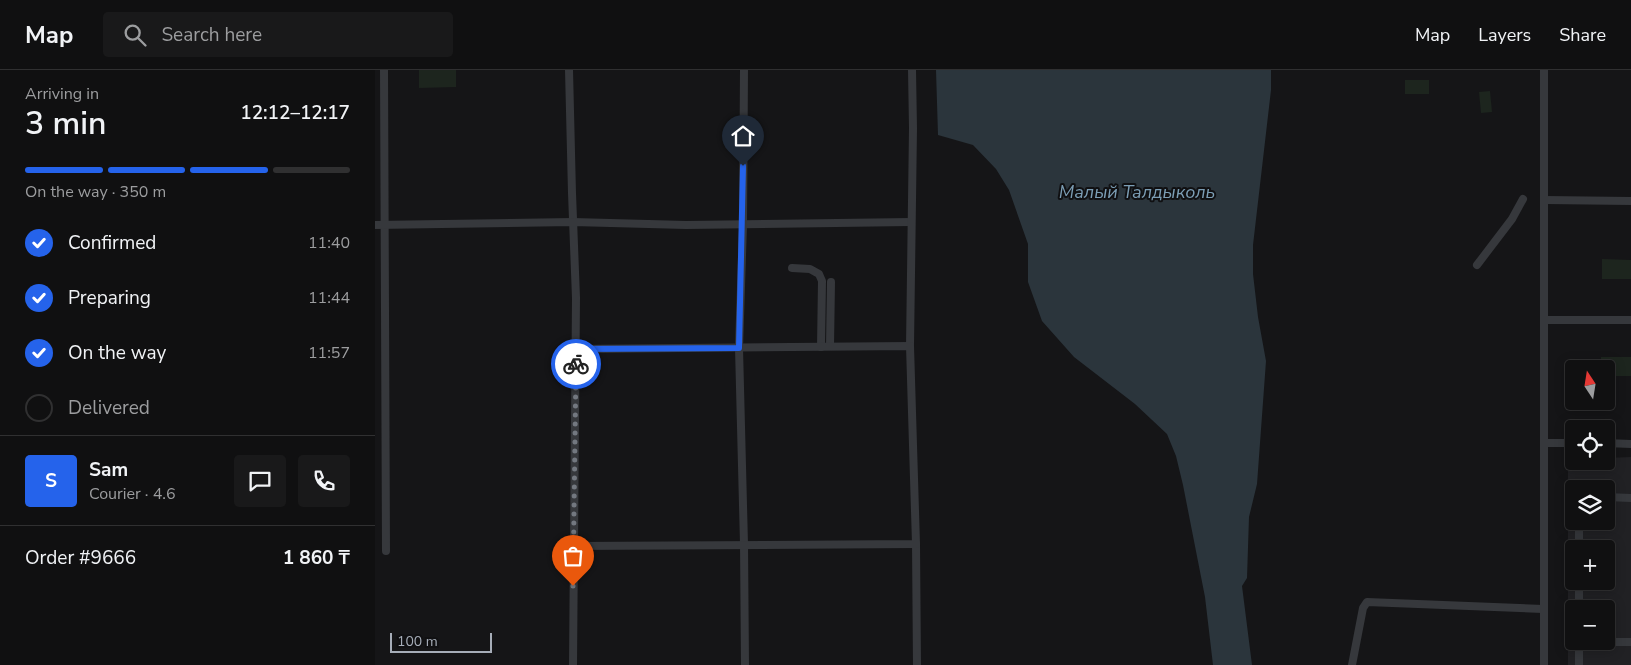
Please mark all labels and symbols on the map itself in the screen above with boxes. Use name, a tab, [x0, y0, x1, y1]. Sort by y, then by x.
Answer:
pin	[722, 115, 764, 166]
water label: Малый Талдыколь	[1059, 180, 1215, 204]
courier	[551, 339, 601, 389]
north arrow	[1565, 360, 1615, 410]
pin	[552, 535, 594, 586]
scale bar	[390, 630, 493, 653]

